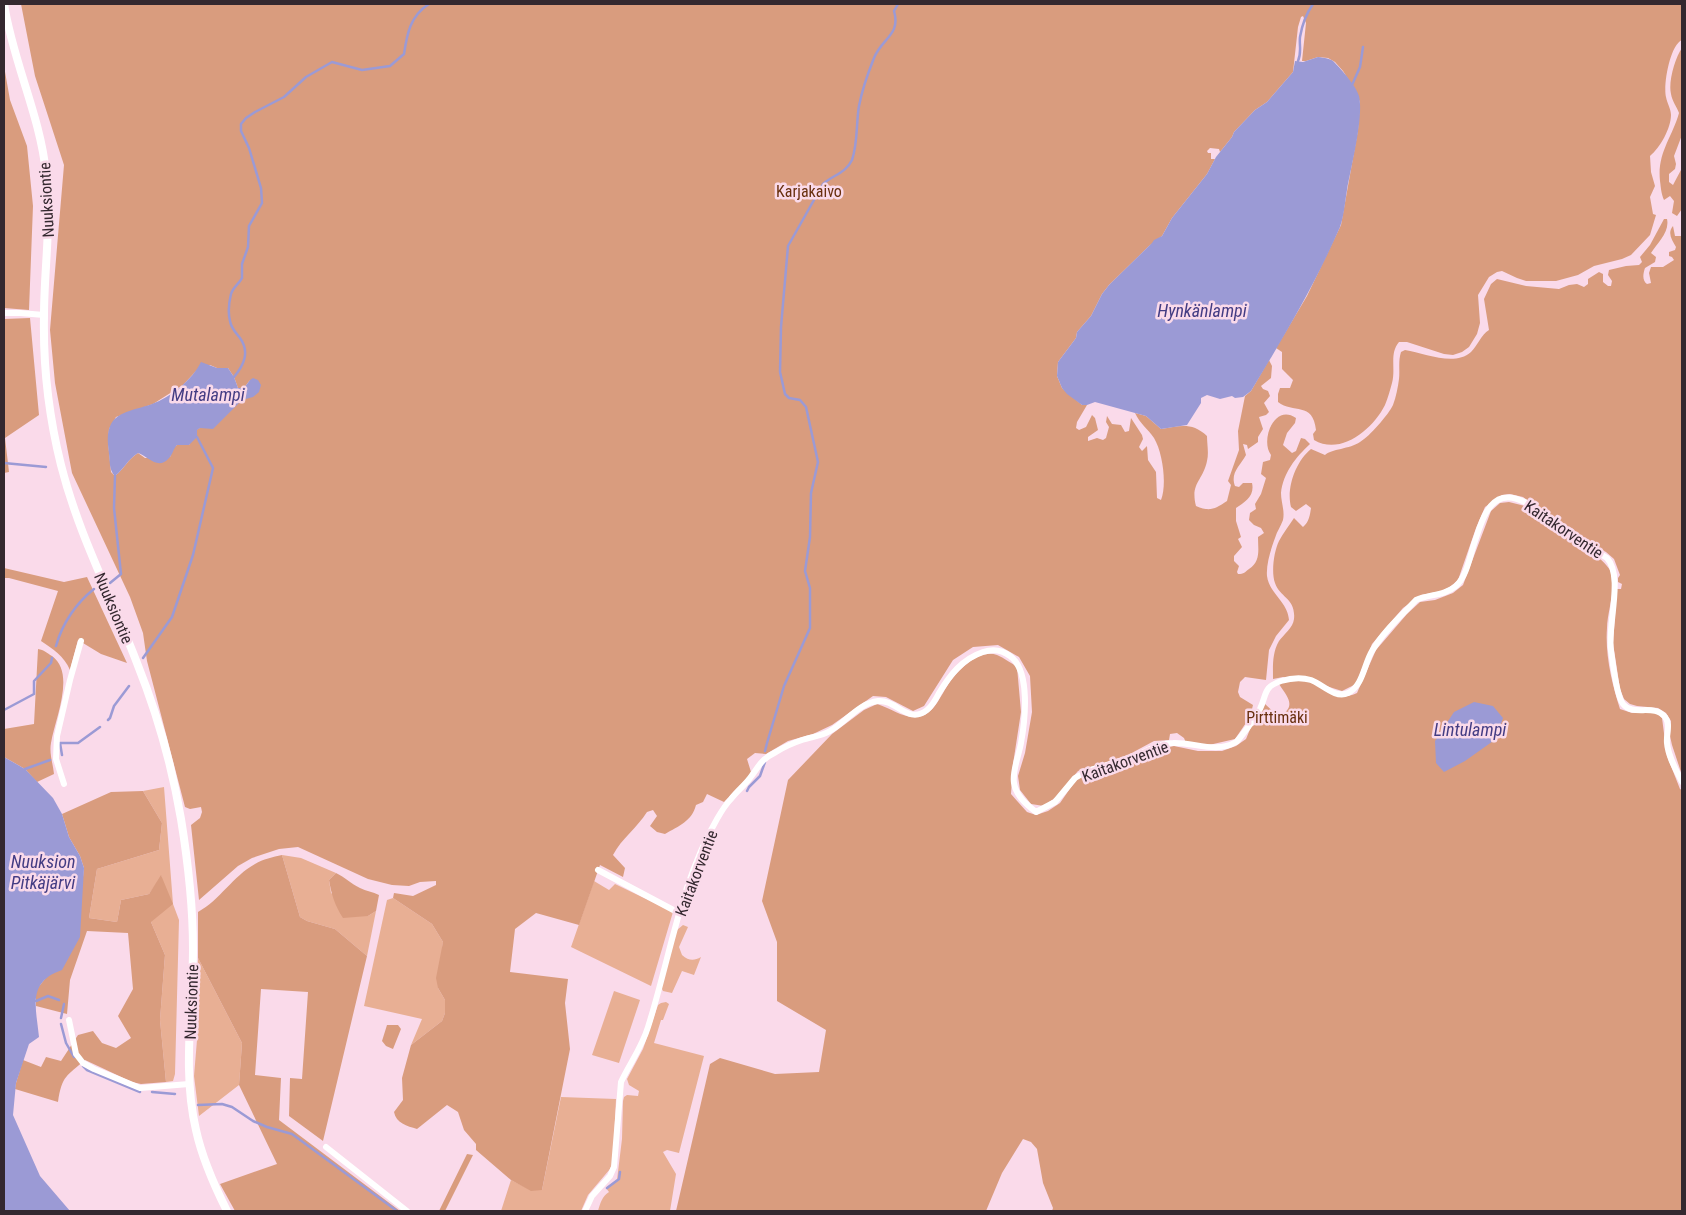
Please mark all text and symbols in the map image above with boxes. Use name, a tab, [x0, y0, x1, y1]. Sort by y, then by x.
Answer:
street label: Nuuksiontie	[35, 162, 58, 238]
park label: Karjakaivo	[776, 182, 842, 201]
water label: Hynkänlampi	[1157, 300, 1248, 321]
water label: Mutalampi	[171, 384, 246, 405]
street label: Kaitakorventie	[1521, 496, 1607, 563]
street label: Nuuksiontie	[90, 570, 137, 647]
park label: Pirttimäki	[1246, 708, 1308, 727]
water label: Lintulampi	[1434, 719, 1507, 740]
street label: Kaitakorventie	[1079, 737, 1171, 786]
street label: Kaitakorventie	[671, 827, 722, 919]
water label: Nuuksion Pitkäjärvi	[11, 851, 76, 893]
street label: Nuuksiontie	[181, 964, 202, 1040]

